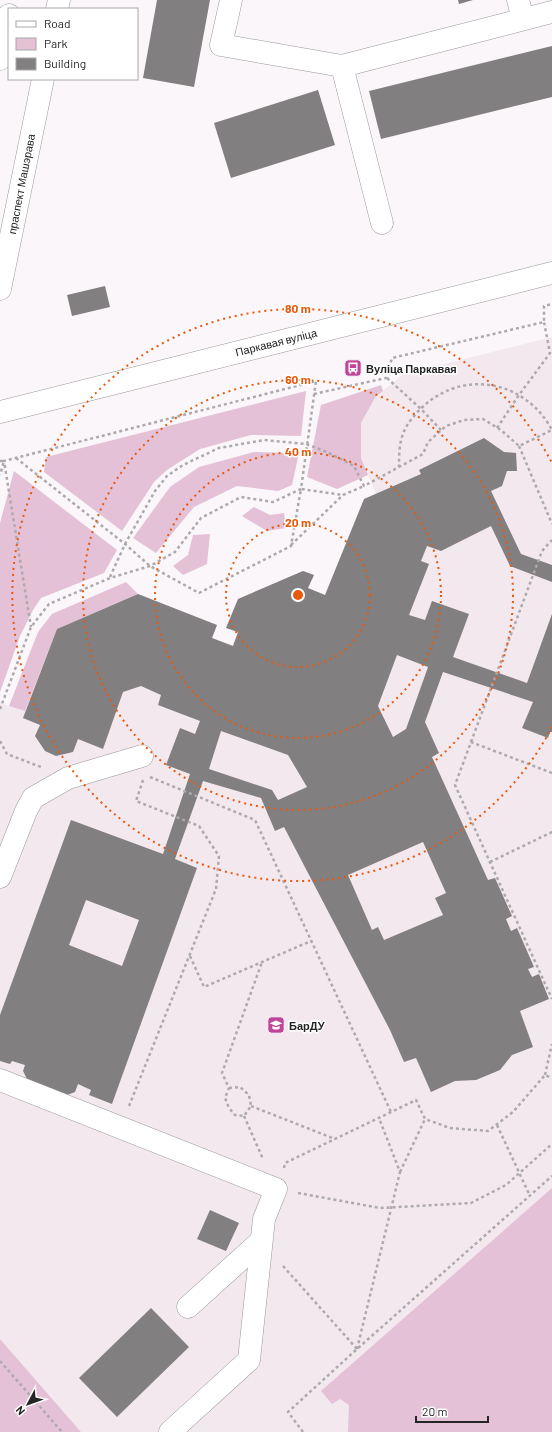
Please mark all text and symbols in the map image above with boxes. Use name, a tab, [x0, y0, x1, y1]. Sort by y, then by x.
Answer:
legend	[8, 8, 138, 80]
text: Road	[44, 16, 71, 30]
text: Park	[44, 36, 68, 50]
text: Building	[44, 56, 86, 70]
street label: праспект Машэрава	[5, 132, 37, 235]
text: 80 m	[285, 301, 311, 315]
street label: Паркавая вуліца	[234, 325, 319, 358]
bus stop icon: Вуліца Паркавая	[343, 358, 363, 378]
place label: Вуліца Паркавая	[366, 362, 457, 375]
text: 60 m	[285, 372, 311, 386]
text: 40 m	[285, 444, 311, 458]
text: 20 m	[285, 515, 311, 529]
centre of rings	[291, 588, 305, 602]
school or university icon: БарДУ	[266, 1015, 286, 1035]
place label: БарДУ	[289, 1019, 325, 1032]
north arrow	[8, 1384, 48, 1424]
scale bar	[416, 1398, 488, 1424]
text: N	[13, 1404, 27, 1418]
text: 20 m	[422, 1404, 448, 1418]

